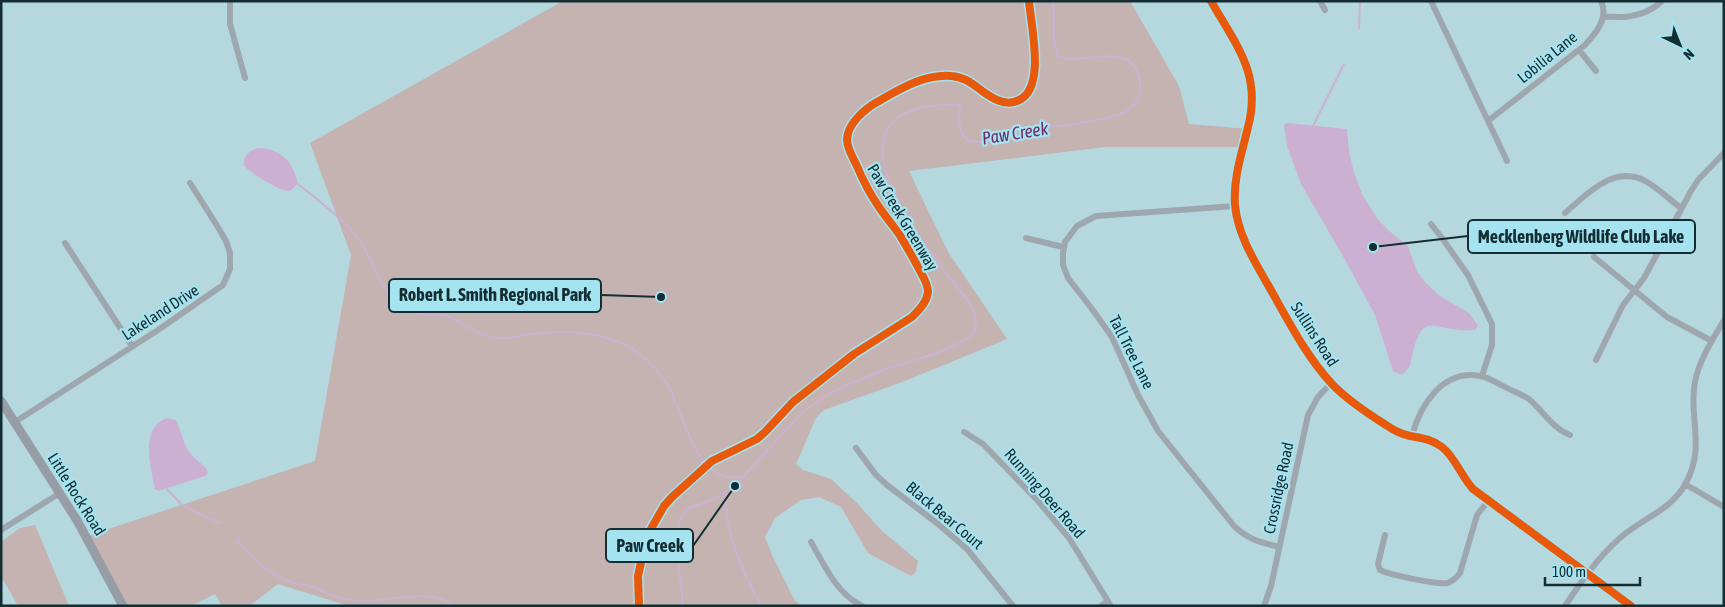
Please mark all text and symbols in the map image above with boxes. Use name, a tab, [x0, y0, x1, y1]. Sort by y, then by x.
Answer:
north arrow	[1655, 20, 1705, 70]
street label: Lobilia Lane	[1514, 28, 1580, 86]
text: N	[1680, 46, 1697, 63]
water label: Paw Creek	[980, 117, 1051, 149]
street label: Paw Creek Greenway	[863, 160, 942, 274]
callout: Mecklenberg Wildlife Club Lake	[1468, 220, 1695, 253]
text: Mecklenberg Wildlife Club Lake	[1478, 226, 1684, 247]
callout: Robert L. Smith Regional Park	[389, 279, 601, 312]
street label: Lakeland Drive	[118, 281, 202, 343]
text: Robert L. Smith Regional Park	[399, 284, 592, 305]
street label: Sullins Road	[1288, 299, 1342, 369]
street label: Tall Tree Lane	[1106, 312, 1158, 392]
street label: Crossridge Road	[1259, 441, 1297, 536]
street label: Running Deer Road	[1001, 445, 1089, 542]
street label: Little Rock Road	[45, 449, 109, 539]
street label: Black Bear Court	[903, 477, 988, 553]
callout: Paw Creek	[606, 529, 693, 562]
text: Paw Creek	[616, 535, 685, 556]
scale bar	[1545, 554, 1640, 586]
text: 100 m	[1552, 563, 1586, 580]

